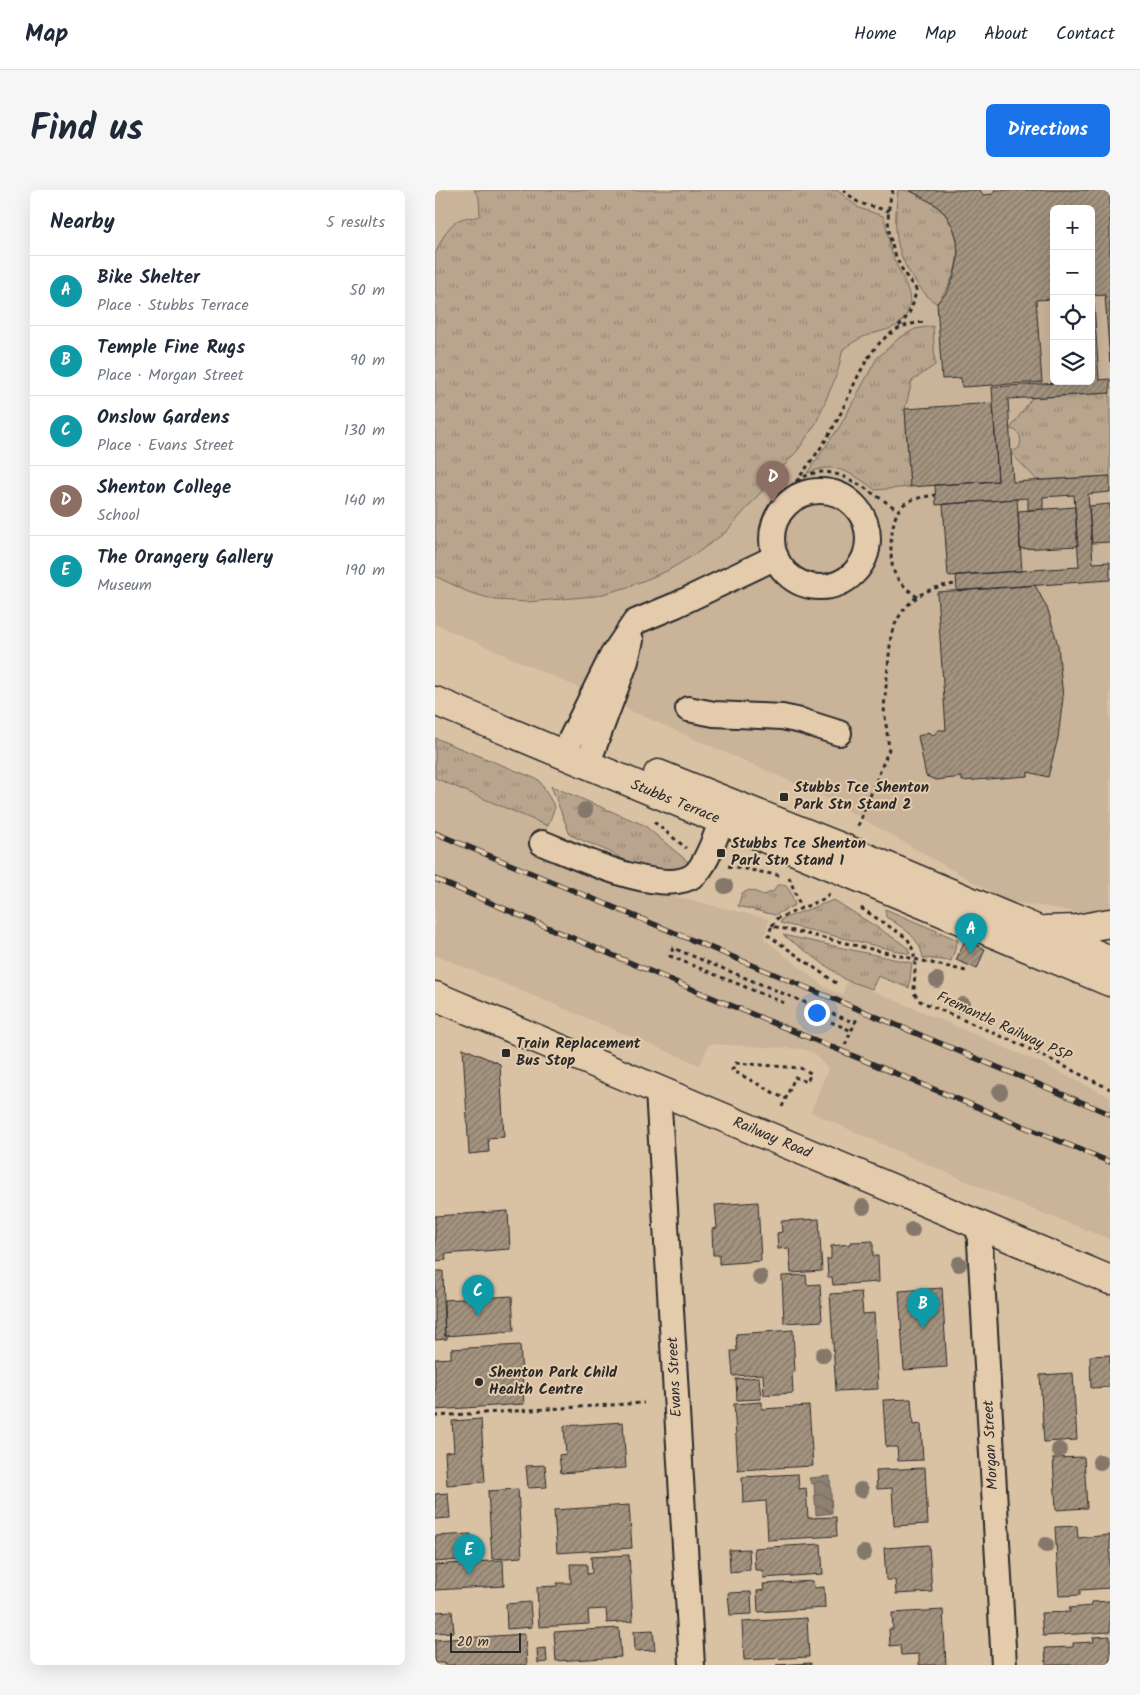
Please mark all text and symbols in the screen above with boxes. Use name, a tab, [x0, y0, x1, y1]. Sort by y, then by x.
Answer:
text: Map	[25, 15, 68, 54]
text: Home	[854, 20, 897, 49]
text: Map	[925, 20, 956, 49]
text: About	[984, 20, 1028, 49]
text: Contact	[1056, 20, 1115, 49]
text: Find us	[30, 102, 143, 158]
button: Directions	[986, 104, 1110, 157]
map controls	[1050, 205, 1095, 385]
button: +	[1050, 205, 1095, 250]
text: Nearby	[50, 206, 115, 239]
text: 5 results	[326, 210, 385, 235]
button: −	[1050, 250, 1095, 295]
text: Bike Shelter	[97, 263, 200, 293]
text: A	[61, 278, 71, 303]
text: 50 m	[349, 278, 385, 303]
text: Place · Stubbs Terrace	[97, 293, 249, 318]
button: locate	[1050, 295, 1095, 340]
text: Temple Fine Rugs	[97, 333, 245, 363]
button: layers	[1050, 340, 1095, 385]
text: B	[61, 348, 71, 373]
text: 90 m	[350, 348, 385, 373]
text: Place · Morgan Street	[97, 363, 244, 388]
text: Onslow Gardens	[97, 403, 230, 433]
text: C	[61, 418, 71, 443]
text: 130 m	[344, 418, 385, 443]
text: Place · Evans Street	[97, 433, 234, 458]
pin: D	[757, 461, 789, 502]
text: Shenton College	[97, 473, 231, 503]
text: D	[61, 488, 71, 513]
text: 140 m	[344, 488, 385, 513]
text: School	[97, 503, 140, 528]
text: The Orangery Gallery	[97, 543, 273, 573]
text: E	[62, 558, 70, 583]
text: 190 m	[345, 558, 385, 583]
text: Museum	[97, 573, 152, 598]
street label: Stubbs Terrace	[627, 773, 723, 831]
place label: Stubbs Tce Shenton Park Stn Stand 2	[794, 776, 929, 817]
marker: Stubbs Tce Shenton Park Stn Stand 2	[778, 791, 790, 803]
place label: Stubbs Tce Shenton Park Stn Stand 1	[731, 832, 866, 873]
marker: Stubbs Tce Shenton Park Stn Stand 1	[715, 847, 727, 859]
pin: A	[955, 913, 987, 954]
street label: Fremantle Railway PSP	[933, 985, 1076, 1069]
your location	[804, 1000, 830, 1026]
place label: Train Replacement Bus Stop	[516, 1032, 641, 1073]
marker: Train Replacement Bus Stop	[500, 1047, 512, 1059]
street label: Railway Road	[729, 1111, 815, 1166]
pin: C	[462, 1275, 494, 1316]
pin: B	[907, 1288, 939, 1329]
street label: Evans Street	[661, 1336, 689, 1418]
place label: Shenton Park Child Health Centre	[489, 1361, 618, 1402]
marker: Shenton Park Child Health Centre	[473, 1376, 485, 1388]
street label: Morgan Street	[977, 1399, 1005, 1490]
pin: E	[453, 1534, 485, 1575]
scale bar	[450, 1630, 521, 1653]
text: 20 m	[457, 1631, 489, 1653]

